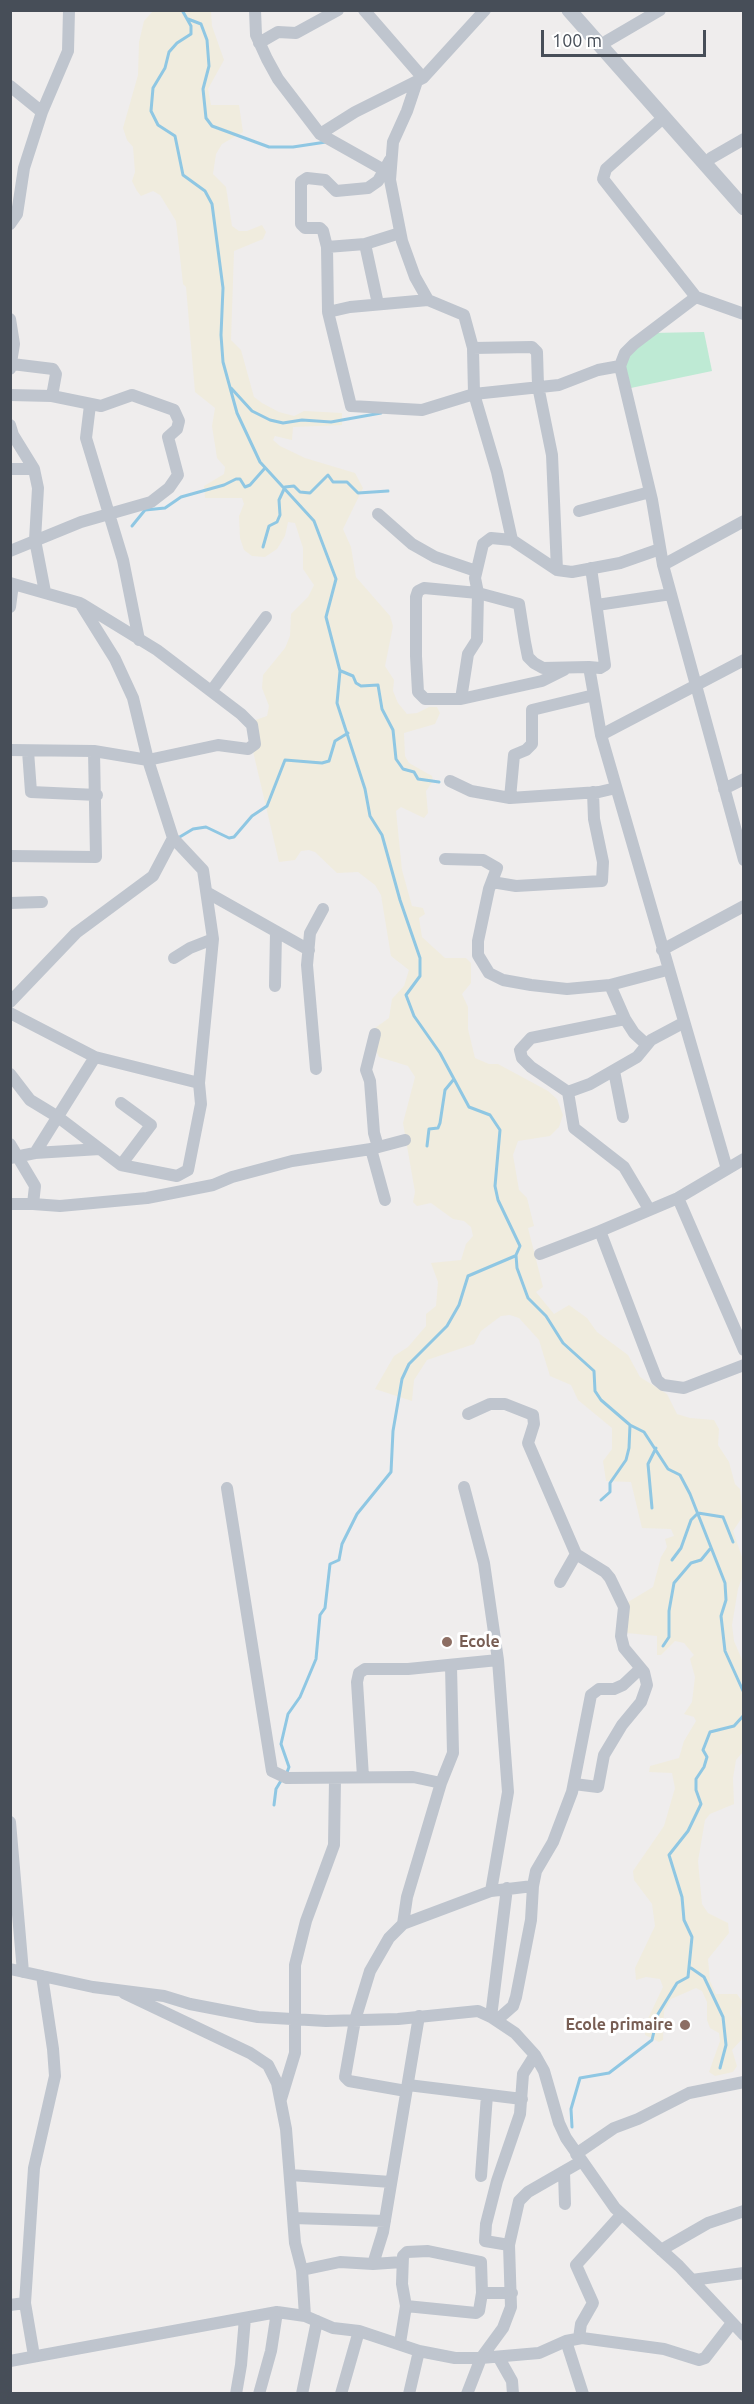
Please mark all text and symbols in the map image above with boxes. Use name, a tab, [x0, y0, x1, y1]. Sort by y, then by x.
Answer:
scale bar	[544, 18, 709, 56]
text: 100 m	[552, 30, 602, 50]
place label: Ecole	[459, 1632, 500, 1652]
marker: Ecole	[440, 1635, 454, 1649]
place label: Ecole primaire	[565, 2015, 673, 2035]
marker: Ecole primaire	[678, 2018, 692, 2032]

